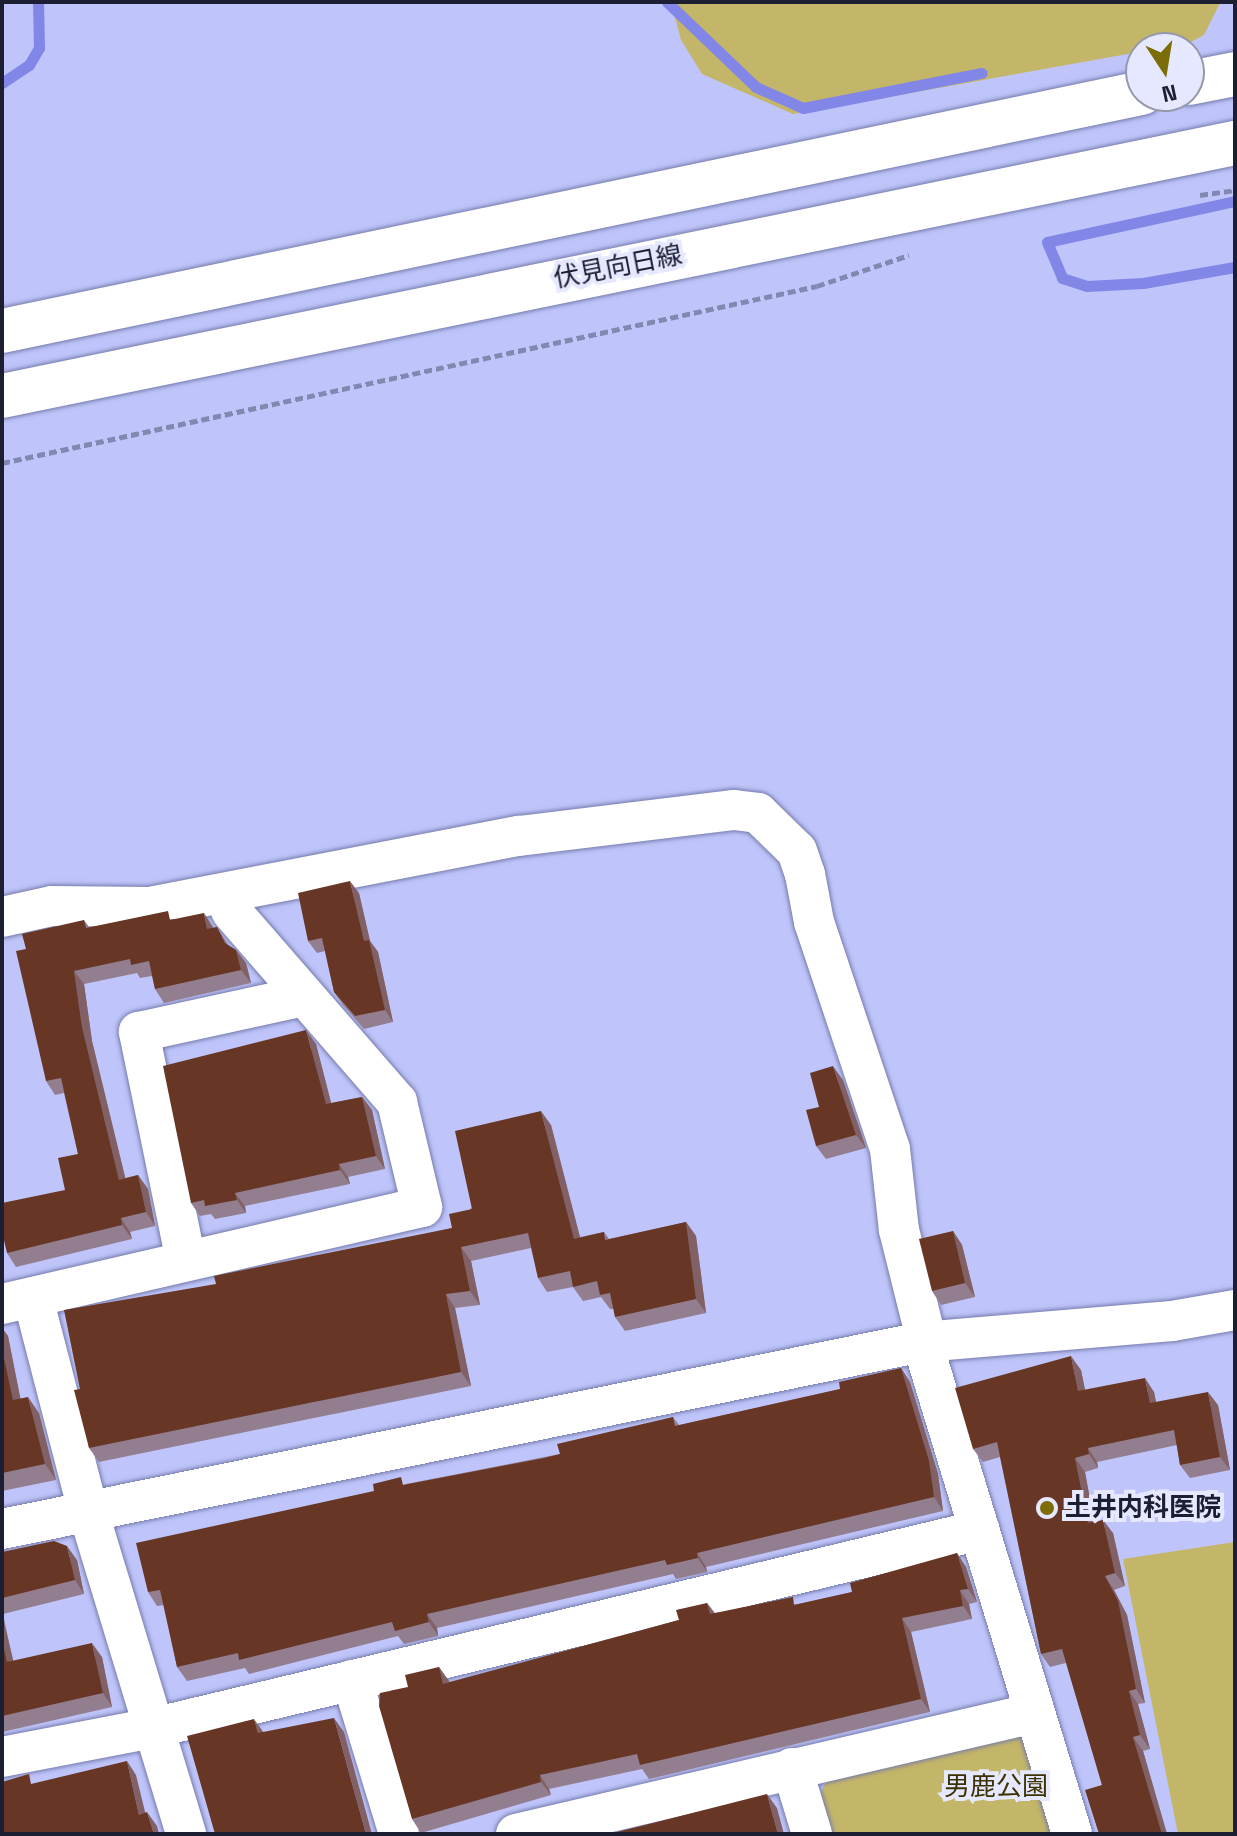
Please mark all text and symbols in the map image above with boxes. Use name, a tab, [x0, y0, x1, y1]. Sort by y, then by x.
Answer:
north arrow	[1125, 32, 1205, 112]
text: N	[1159, 78, 1180, 109]
street label: 伏見向日線	[551, 239, 685, 295]
place label: 土井内科医院	[1065, 1492, 1221, 1524]
marker: 土井内科医院	[1036, 1497, 1058, 1519]
park label: 男鹿公園	[944, 1771, 1048, 1803]

